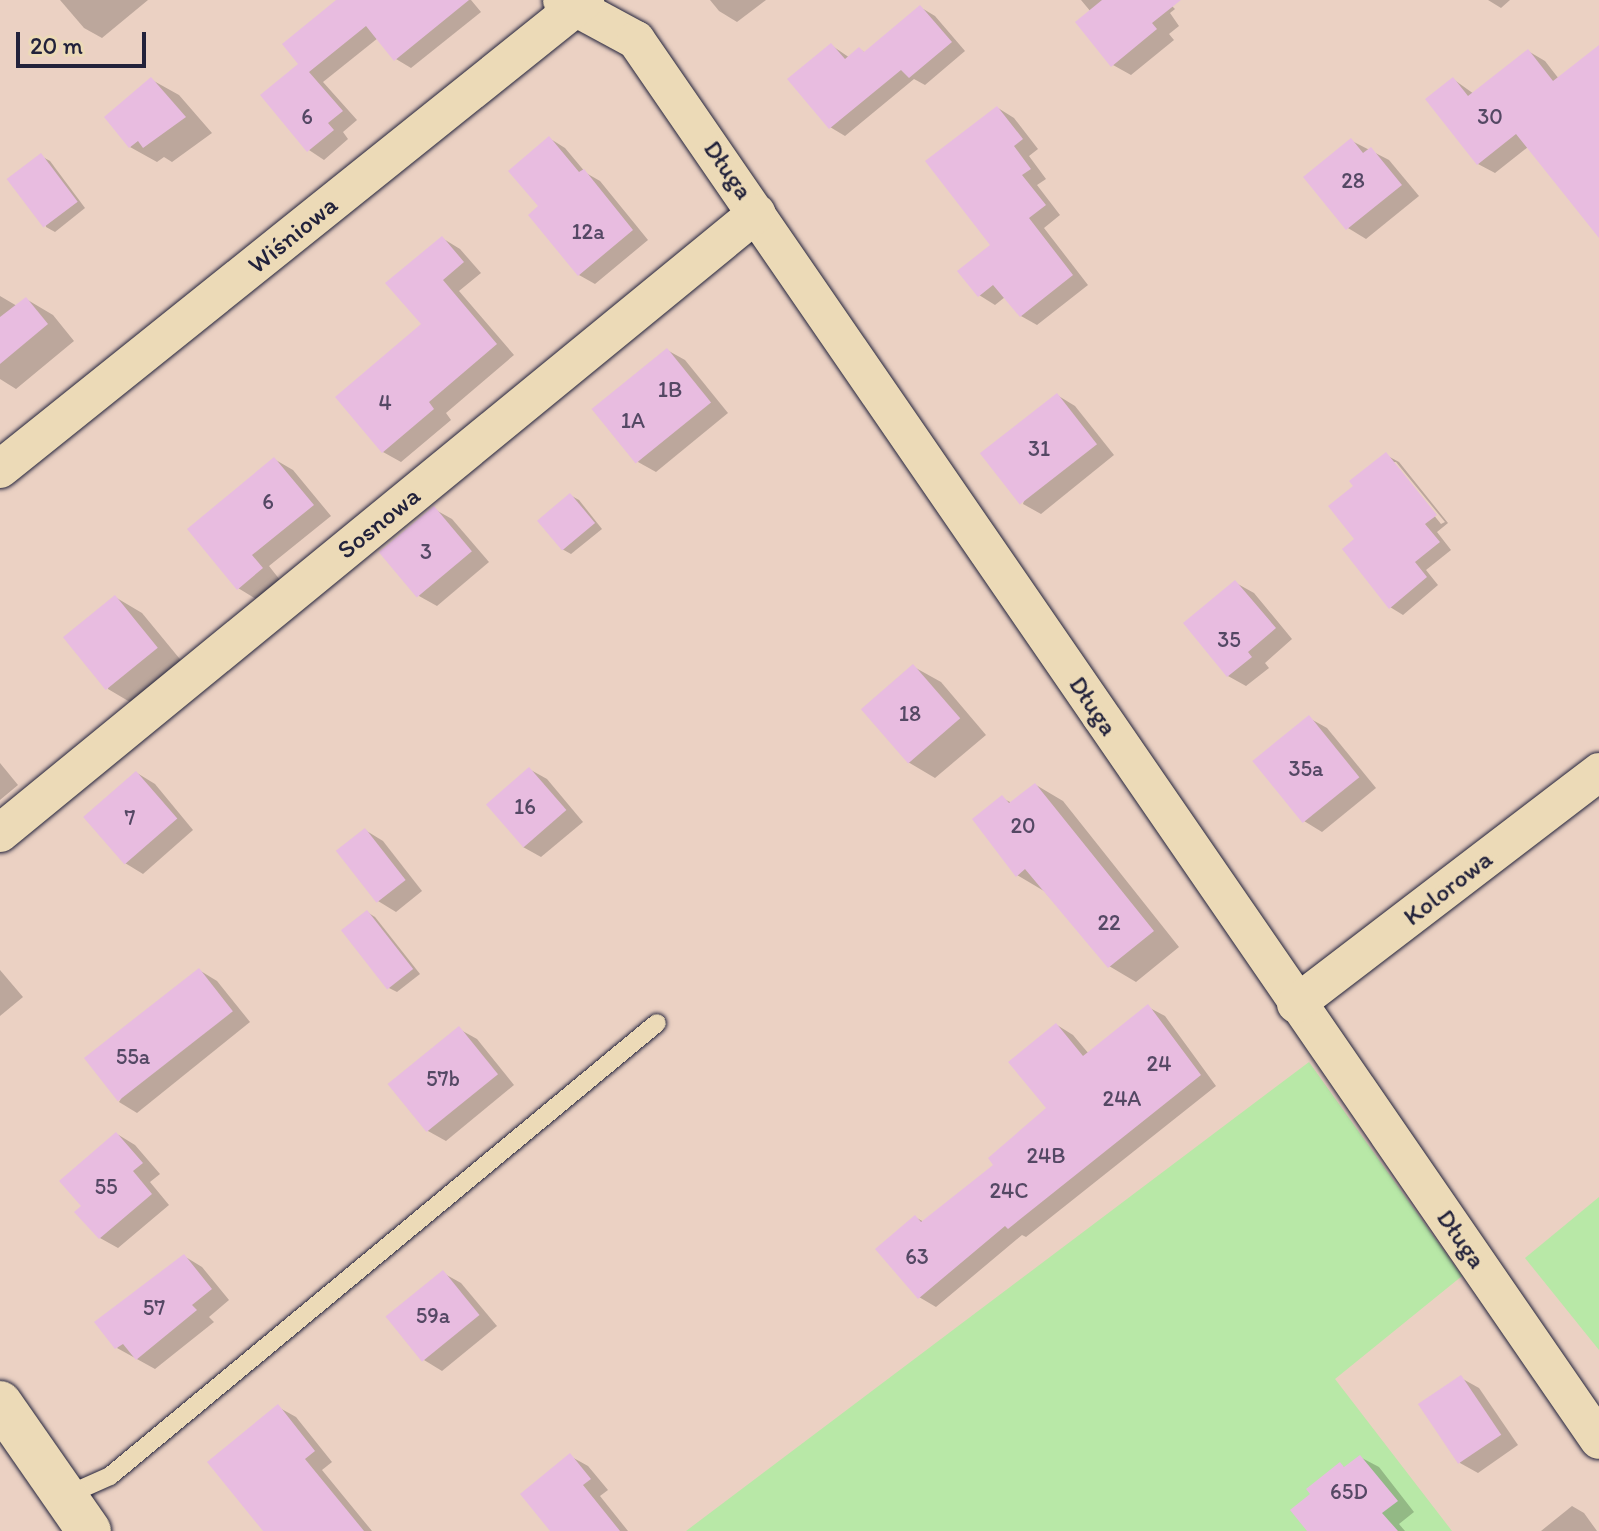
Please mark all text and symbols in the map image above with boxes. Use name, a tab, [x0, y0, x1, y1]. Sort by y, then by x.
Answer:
scale bar	[20, 16, 150, 66]
text: 20 m	[30, 31, 83, 60]
house number: 6	[301, 104, 313, 130]
house number: 30	[1477, 104, 1503, 130]
street label: Długa	[697, 134, 759, 206]
house number: 28	[1341, 168, 1365, 194]
street label: Wiśniowa	[242, 189, 344, 281]
house number: 12a	[571, 219, 605, 245]
house number: 1B	[658, 377, 682, 403]
house number: 4	[378, 390, 392, 416]
house number: 1A	[621, 408, 645, 434]
house number: 31	[1028, 436, 1050, 462]
street label: Sosnowa	[331, 480, 427, 566]
house number: 6	[262, 489, 274, 515]
house number: 3	[420, 539, 432, 565]
house number: 35	[1217, 627, 1241, 653]
street label: Długa	[1062, 670, 1124, 742]
house number: 18	[899, 701, 921, 727]
house number: 35a	[1288, 756, 1324, 782]
house number: 16	[514, 794, 536, 820]
house number: 7	[125, 805, 135, 831]
house number: 20	[1010, 813, 1036, 839]
street label: Kolorowa	[1397, 844, 1499, 932]
house number: 22	[1097, 910, 1121, 936]
house number: 55a	[116, 1044, 150, 1070]
house number: 24	[1147, 1051, 1171, 1077]
house number: 57b	[426, 1066, 460, 1092]
house number: 24A	[1103, 1086, 1141, 1112]
house number: 24B	[1026, 1143, 1066, 1169]
house number: 55	[94, 1174, 118, 1200]
house number: 24C	[990, 1178, 1028, 1204]
street label: Długa	[1430, 1203, 1492, 1275]
house number: 63	[905, 1244, 929, 1270]
house number: 57	[143, 1295, 165, 1321]
house number: 59a	[416, 1303, 450, 1329]
house number: 65D	[1330, 1479, 1368, 1505]

